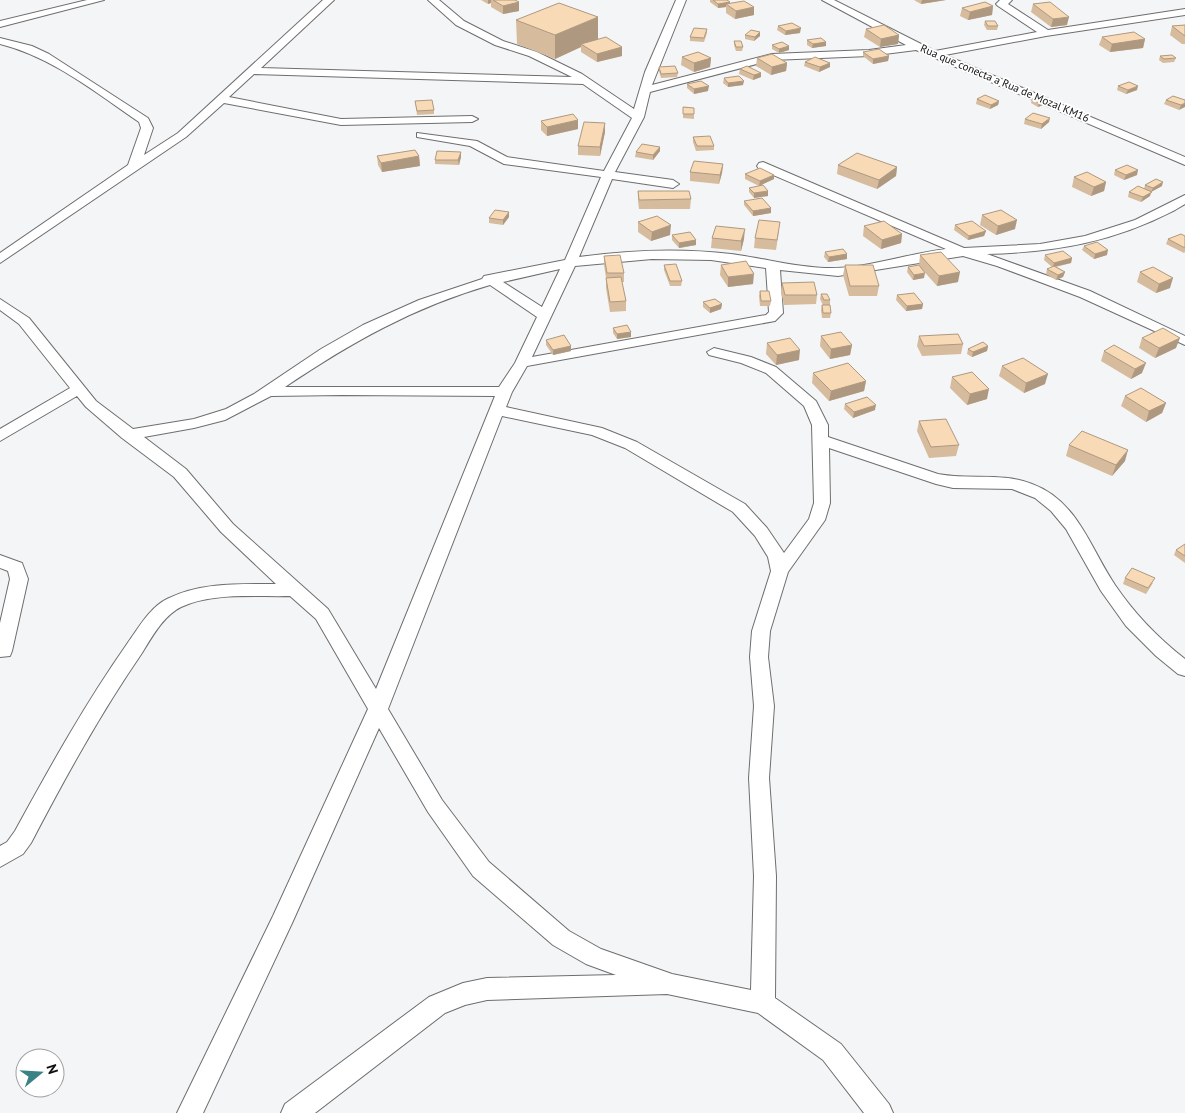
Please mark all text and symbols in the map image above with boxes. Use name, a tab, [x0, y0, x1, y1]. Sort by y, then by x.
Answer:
street label: Rua que conecta a Rua de Mozal KM16	[918, 41, 1092, 125]
north arrow	[15, 1048, 65, 1098]
text: N	[42, 1062, 62, 1076]

